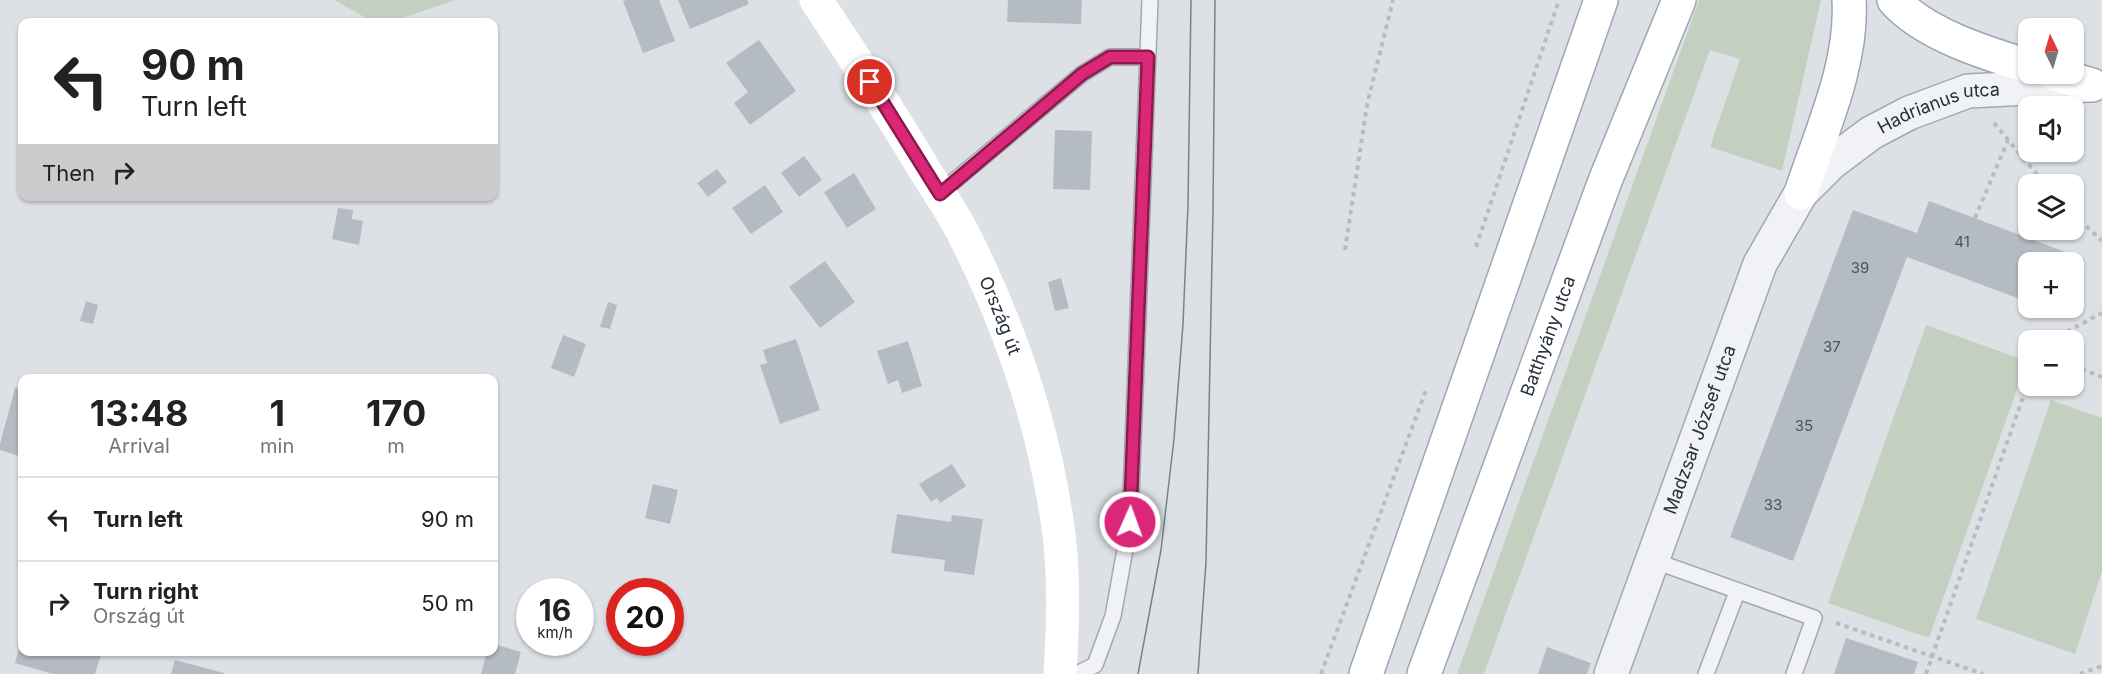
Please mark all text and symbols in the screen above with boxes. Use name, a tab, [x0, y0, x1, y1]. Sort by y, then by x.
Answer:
north arrow	[2018, 18, 2084, 84]
map controls	[2018, 18, 2084, 396]
text: 90 m	[141, 39, 245, 90]
icon: left	[42, 42, 120, 120]
pin	[844, 56, 895, 107]
icon: arrive	[853, 65, 886, 98]
street label: Hadrianus utca	[1874, 78, 2000, 138]
text: Turn left	[141, 90, 247, 123]
button: sound	[2018, 96, 2084, 162]
icon: right	[107, 156, 140, 189]
text: Then	[42, 160, 95, 186]
button: layers	[2018, 174, 2084, 240]
house number: 41	[1954, 232, 1970, 251]
button: +	[2018, 252, 2084, 318]
house number: 39	[1851, 258, 1869, 277]
street label: Ország út	[975, 273, 1026, 357]
street label: Batthyány utca	[1516, 273, 1579, 399]
button: −	[2018, 330, 2084, 396]
house number: 37	[1823, 337, 1841, 356]
street label: Madzsar József utca	[1659, 342, 1740, 517]
text: 13:48	[90, 391, 188, 435]
text: 1	[269, 391, 285, 435]
text: 170	[366, 391, 426, 435]
house number: 35	[1795, 416, 1813, 435]
text: Arrival	[108, 434, 170, 458]
text: min	[260, 434, 294, 458]
text: m	[387, 434, 405, 458]
position arrow	[1098, 490, 1162, 554]
house number: 33	[1764, 495, 1782, 514]
icon: left	[42, 503, 75, 536]
text: Turn left	[93, 506, 183, 532]
text: 90 m	[421, 506, 474, 532]
text: Turn right	[93, 578, 199, 604]
speed limit sign: 20	[606, 578, 684, 656]
icon: right	[42, 587, 75, 620]
text: 50 m	[421, 590, 474, 616]
text: 16	[539, 592, 571, 628]
text: Ország út	[93, 604, 185, 628]
text: km/h	[537, 623, 573, 642]

